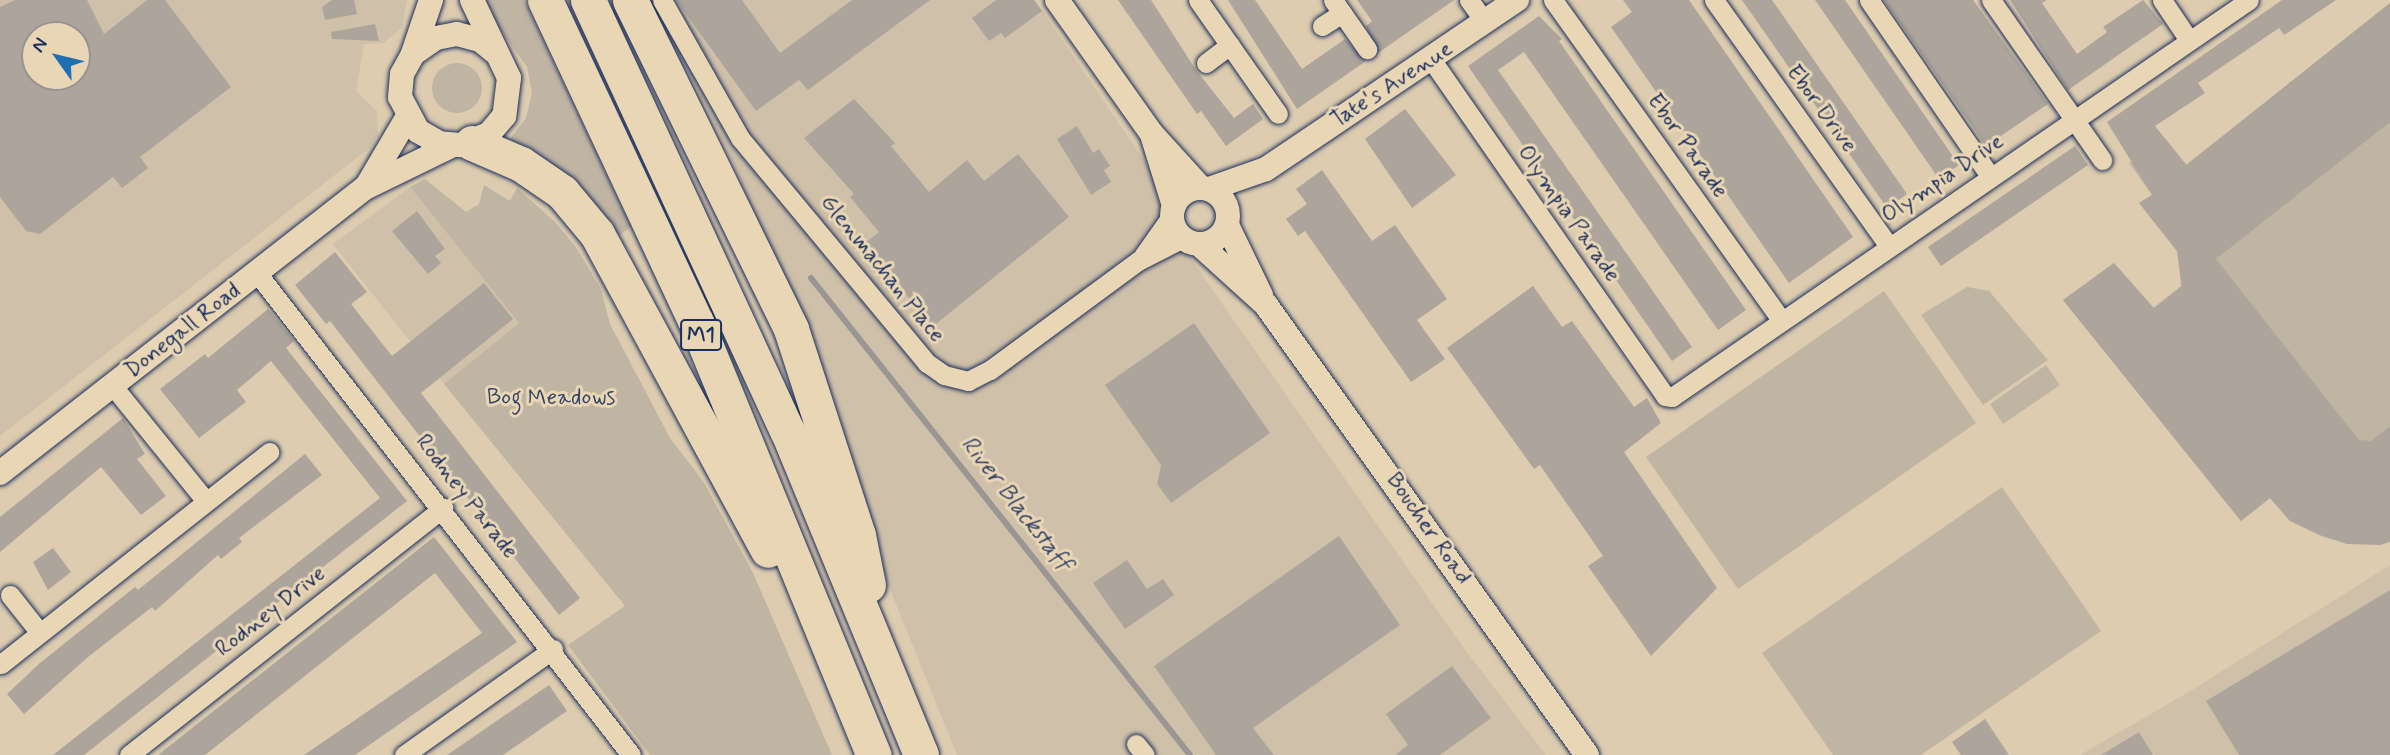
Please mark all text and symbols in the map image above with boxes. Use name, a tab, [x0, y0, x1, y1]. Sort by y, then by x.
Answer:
north arrow	[21, 21, 91, 91]
text: N	[26, 33, 54, 57]
street label: Tate's Avenue	[1329, 37, 1455, 133]
street label: Ebor Drive	[1780, 60, 1862, 158]
street label: Ebor Parade	[1642, 90, 1732, 202]
street label: Olympia Drive	[1877, 128, 2009, 230]
street label: Olympia Parade	[1512, 142, 1624, 286]
street label: Glenmachan Place	[814, 189, 950, 349]
street label: Donegall Road	[120, 278, 246, 384]
road number: M1	[680, 318, 722, 352]
park label: Bog Meadows	[485, 384, 617, 412]
street label: Rodney Parade	[410, 430, 522, 564]
water label: River Blackstaff	[954, 431, 1078, 577]
street label: Boucher Road	[1380, 469, 1476, 589]
street label: Rodney Drive	[211, 561, 331, 663]

